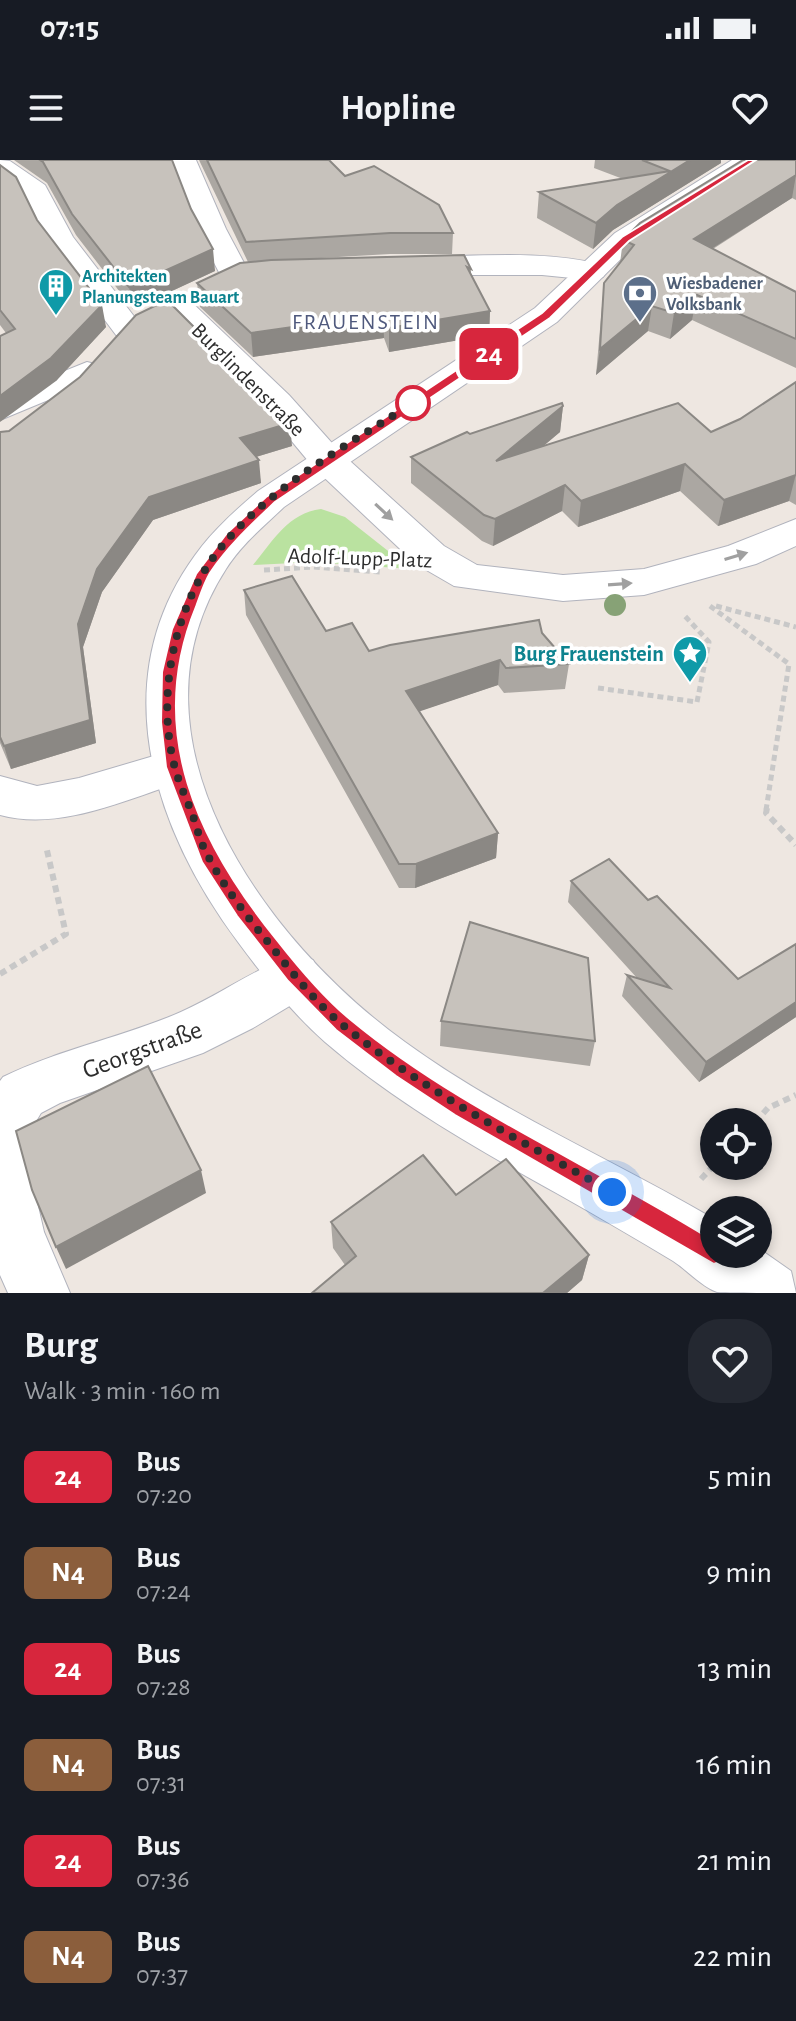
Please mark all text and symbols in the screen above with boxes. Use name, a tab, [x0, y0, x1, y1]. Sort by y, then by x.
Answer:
text: 07:15	[40, 13, 99, 43]
icon: menu	[24, 86, 68, 130]
icon: heart	[728, 86, 772, 130]
text: Hopline	[340, 90, 456, 126]
building icon: Architekten Planungsteam Bauart	[37, 267, 75, 317]
place label: Architekten Planungsteam Bauart	[82, 268, 239, 307]
bank icon: Wiesbadener Volksbank	[621, 274, 659, 324]
place label: Wiesbadener Volksbank	[666, 275, 763, 314]
district label: FRAUENSTEIN	[292, 311, 440, 333]
street label: Burglindenstraße	[187, 319, 309, 441]
line badge: 24	[453, 328, 525, 380]
text: 24	[475, 340, 503, 368]
unlabelled marker	[396, 386, 430, 420]
one-way arrow	[374, 503, 393, 521]
street label: Adolf-Lupp-Platz	[287, 544, 433, 572]
one-way arrow	[724, 549, 748, 562]
one-way arrow	[608, 577, 633, 590]
place icon: Burg Frauenstein	[671, 634, 709, 684]
place label: Burg Frauenstein	[514, 643, 664, 665]
street label: Georgstraße	[79, 1016, 206, 1084]
map controls	[700, 1108, 772, 1268]
button: locate	[700, 1108, 772, 1180]
your location	[592, 1172, 632, 1212]
button: layers	[700, 1196, 772, 1268]
button: heart	[688, 1319, 772, 1403]
text: Burg	[24, 1327, 98, 1365]
text: Walk · 3 min · 160 m	[24, 1378, 221, 1404]
text: Bus	[136, 1447, 181, 1477]
text: 5 min	[708, 1462, 772, 1492]
text: 24	[54, 1463, 82, 1491]
text: 07:20	[136, 1482, 192, 1508]
text: Bus	[136, 1543, 181, 1573]
text: 9 min	[706, 1558, 772, 1588]
text: N4	[51, 1559, 85, 1587]
text: 07:24	[136, 1578, 191, 1604]
text: Bus	[136, 1639, 181, 1669]
text: 13 min	[698, 1654, 772, 1684]
text: 24	[54, 1655, 82, 1683]
text: 07:28	[136, 1674, 191, 1700]
text: Bus	[136, 1735, 181, 1765]
text: 16 min	[696, 1750, 772, 1780]
text: N4	[51, 1751, 85, 1779]
text: 07:31	[136, 1770, 186, 1796]
text: Bus	[136, 1831, 181, 1861]
text: 21 min	[696, 1846, 772, 1876]
text: 24	[54, 1847, 82, 1875]
text: 07:36	[136, 1866, 189, 1892]
text: Bus	[136, 1927, 181, 1957]
text: 22 min	[693, 1942, 772, 1972]
text: N4	[51, 1943, 85, 1971]
text: 07:37	[136, 1962, 188, 1988]

